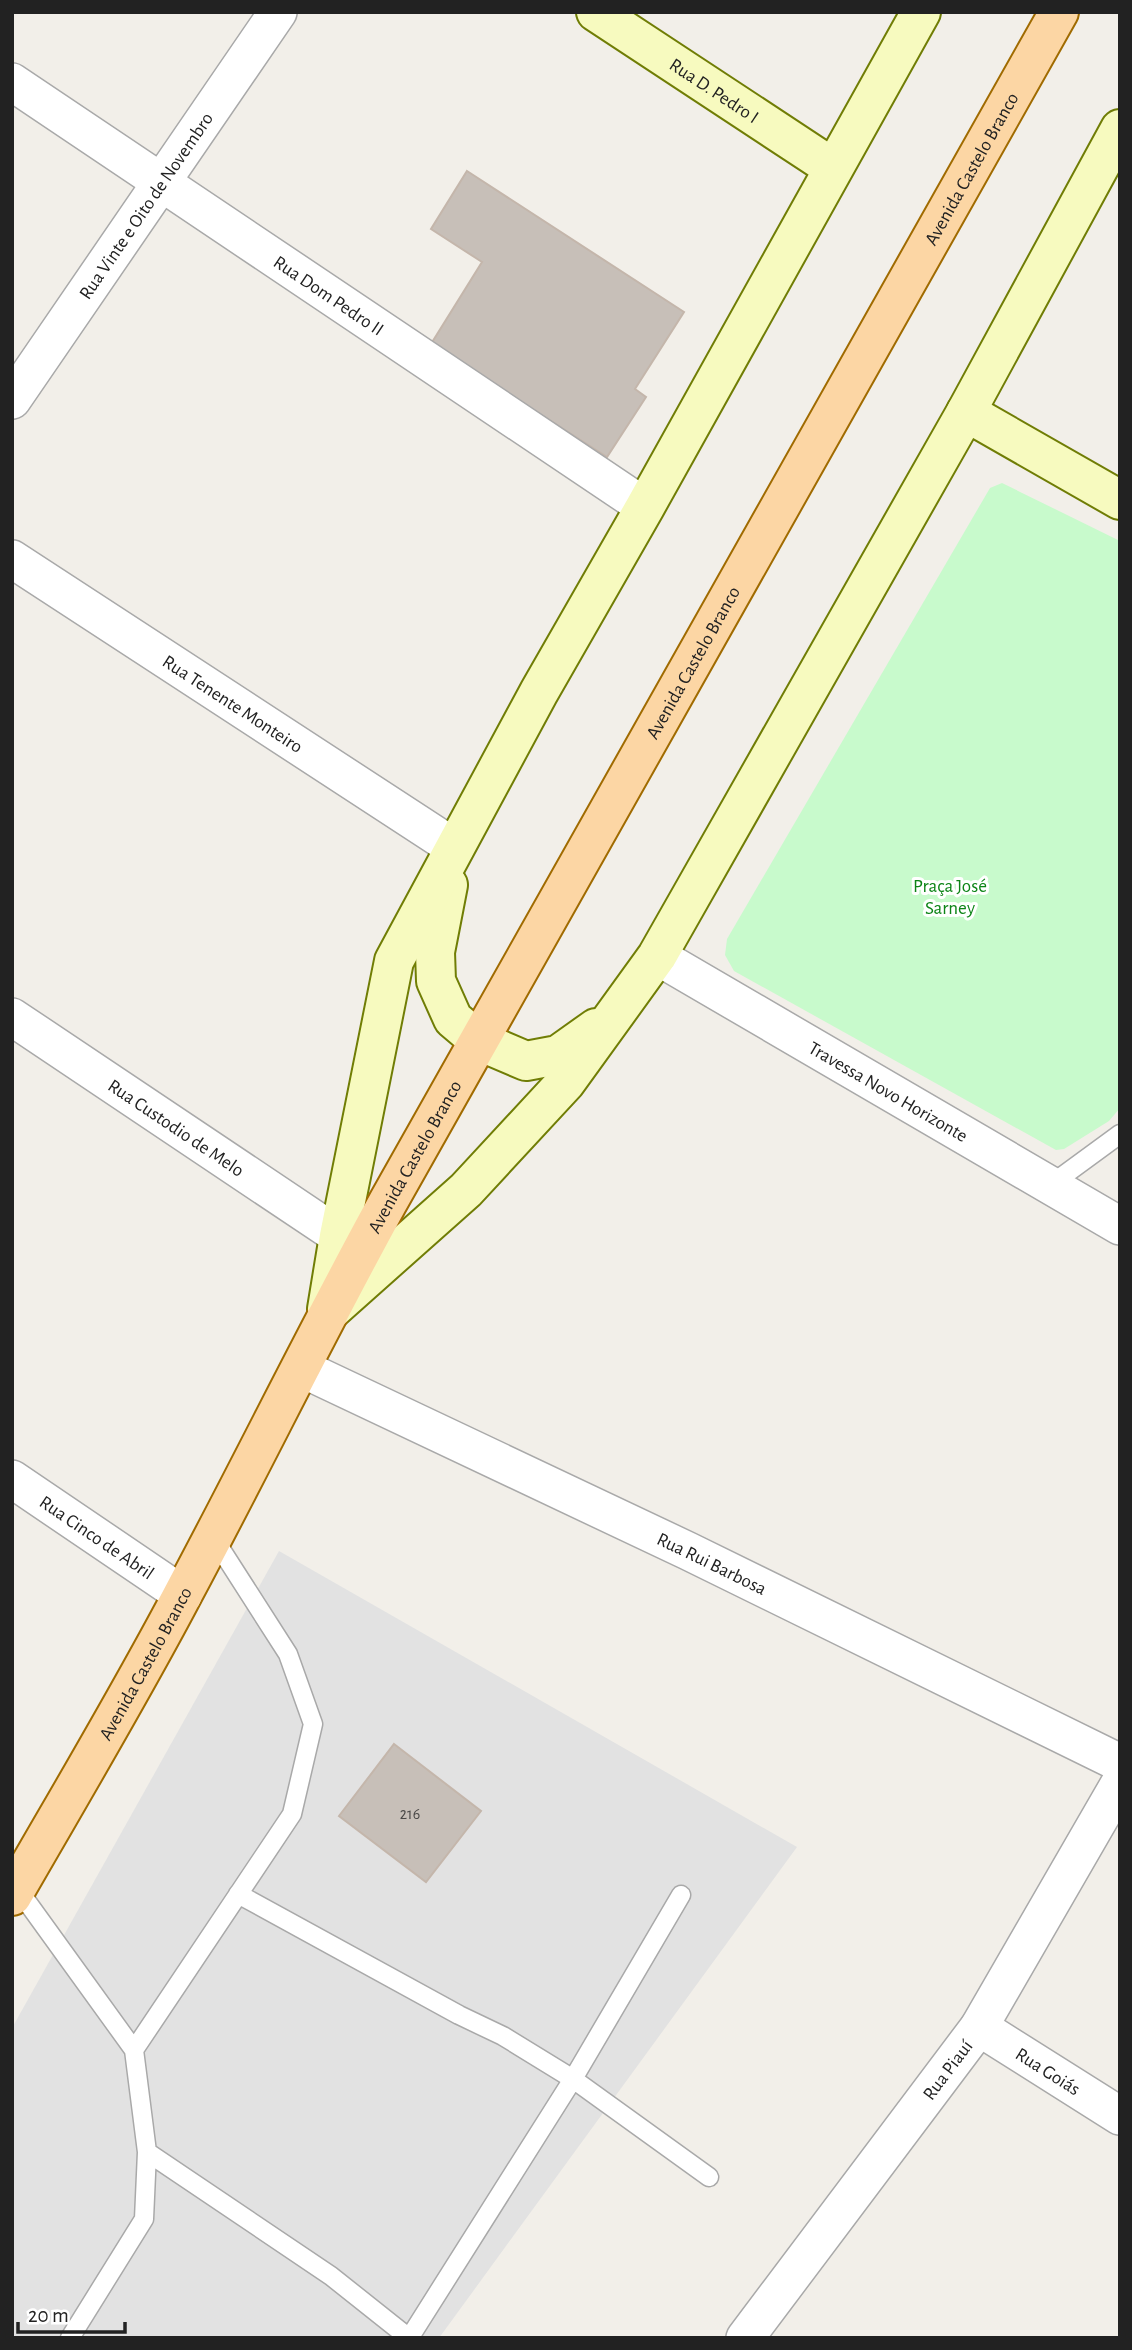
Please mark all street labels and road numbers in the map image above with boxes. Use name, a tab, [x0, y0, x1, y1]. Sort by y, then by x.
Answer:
street label: Rua D. Pedro I	[666, 55, 762, 127]
street label: Avenida Castelo Branco	[922, 90, 1023, 249]
street label: Rua Vinte e Oito de Novembro	[76, 109, 217, 303]
street label: Rua Dom Pedro II	[270, 253, 387, 340]
street label: Avenida Castelo Branco	[643, 584, 744, 743]
street label: Rua Tenente Monteiro	[159, 652, 306, 757]
street label: Travessa Novo Horizonte	[805, 1039, 971, 1146]
street label: Rua Custodio de Melo	[104, 1076, 247, 1181]
street label: Avenida Castelo Branco	[365, 1077, 466, 1237]
street label: Rua Cinco de Abril	[36, 1493, 157, 1583]
street label: Rua Rui Barbosa	[654, 1530, 769, 1599]
street label: Avenida Castelo Branco	[96, 1584, 196, 1744]
street label: Rua Piauí	[920, 2037, 977, 2104]
street label: Rua Goiás	[1012, 2045, 1083, 2099]

